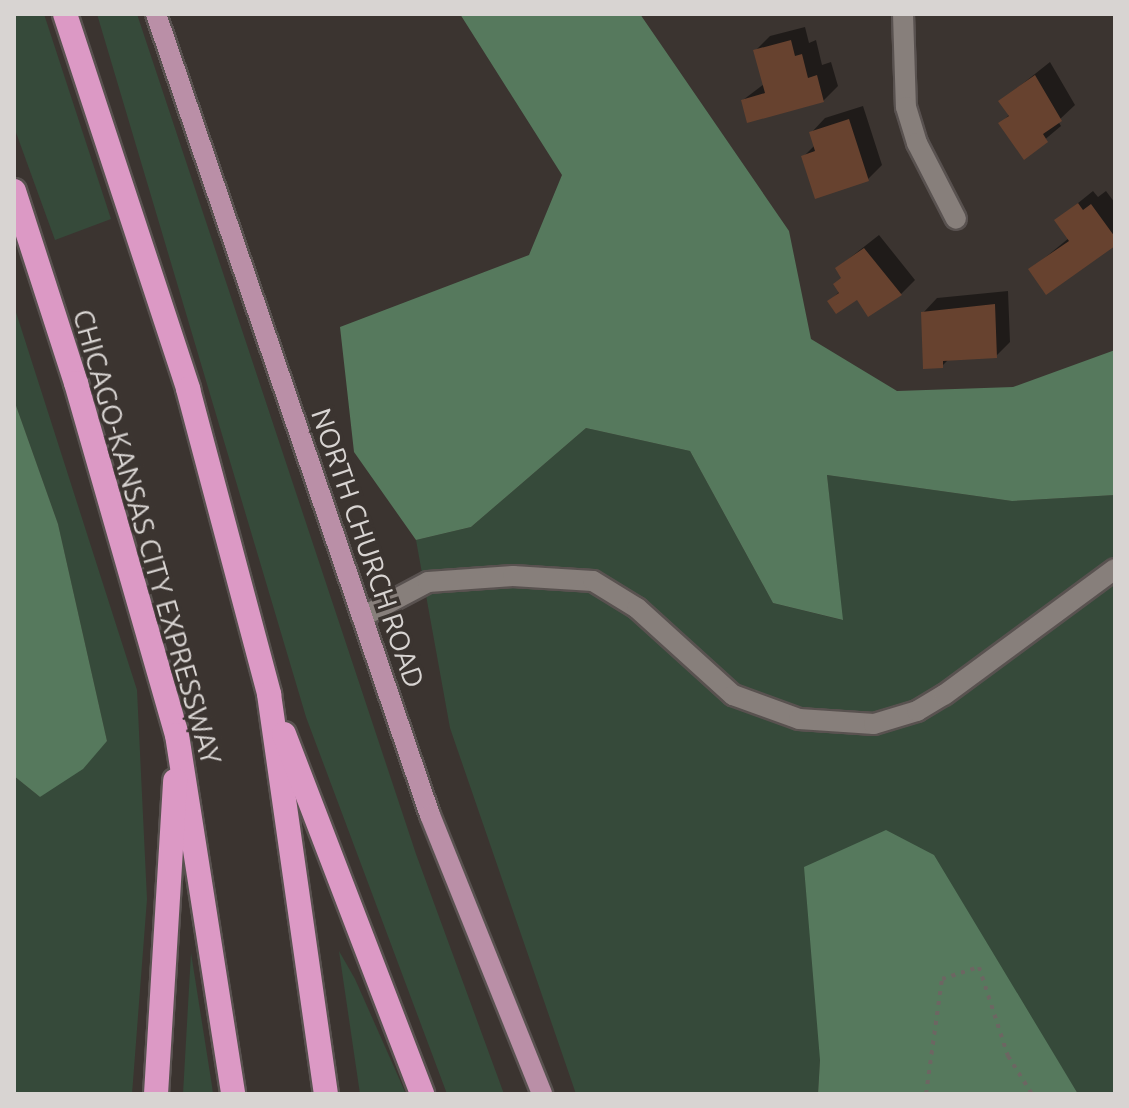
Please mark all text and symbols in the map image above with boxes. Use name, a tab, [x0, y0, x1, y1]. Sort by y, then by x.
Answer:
street label: CHICAGO-KANSAS CITY EXPRESSWAY	[66, 305, 228, 769]
street label: NORTH CHURCH ROAD	[304, 404, 432, 692]

